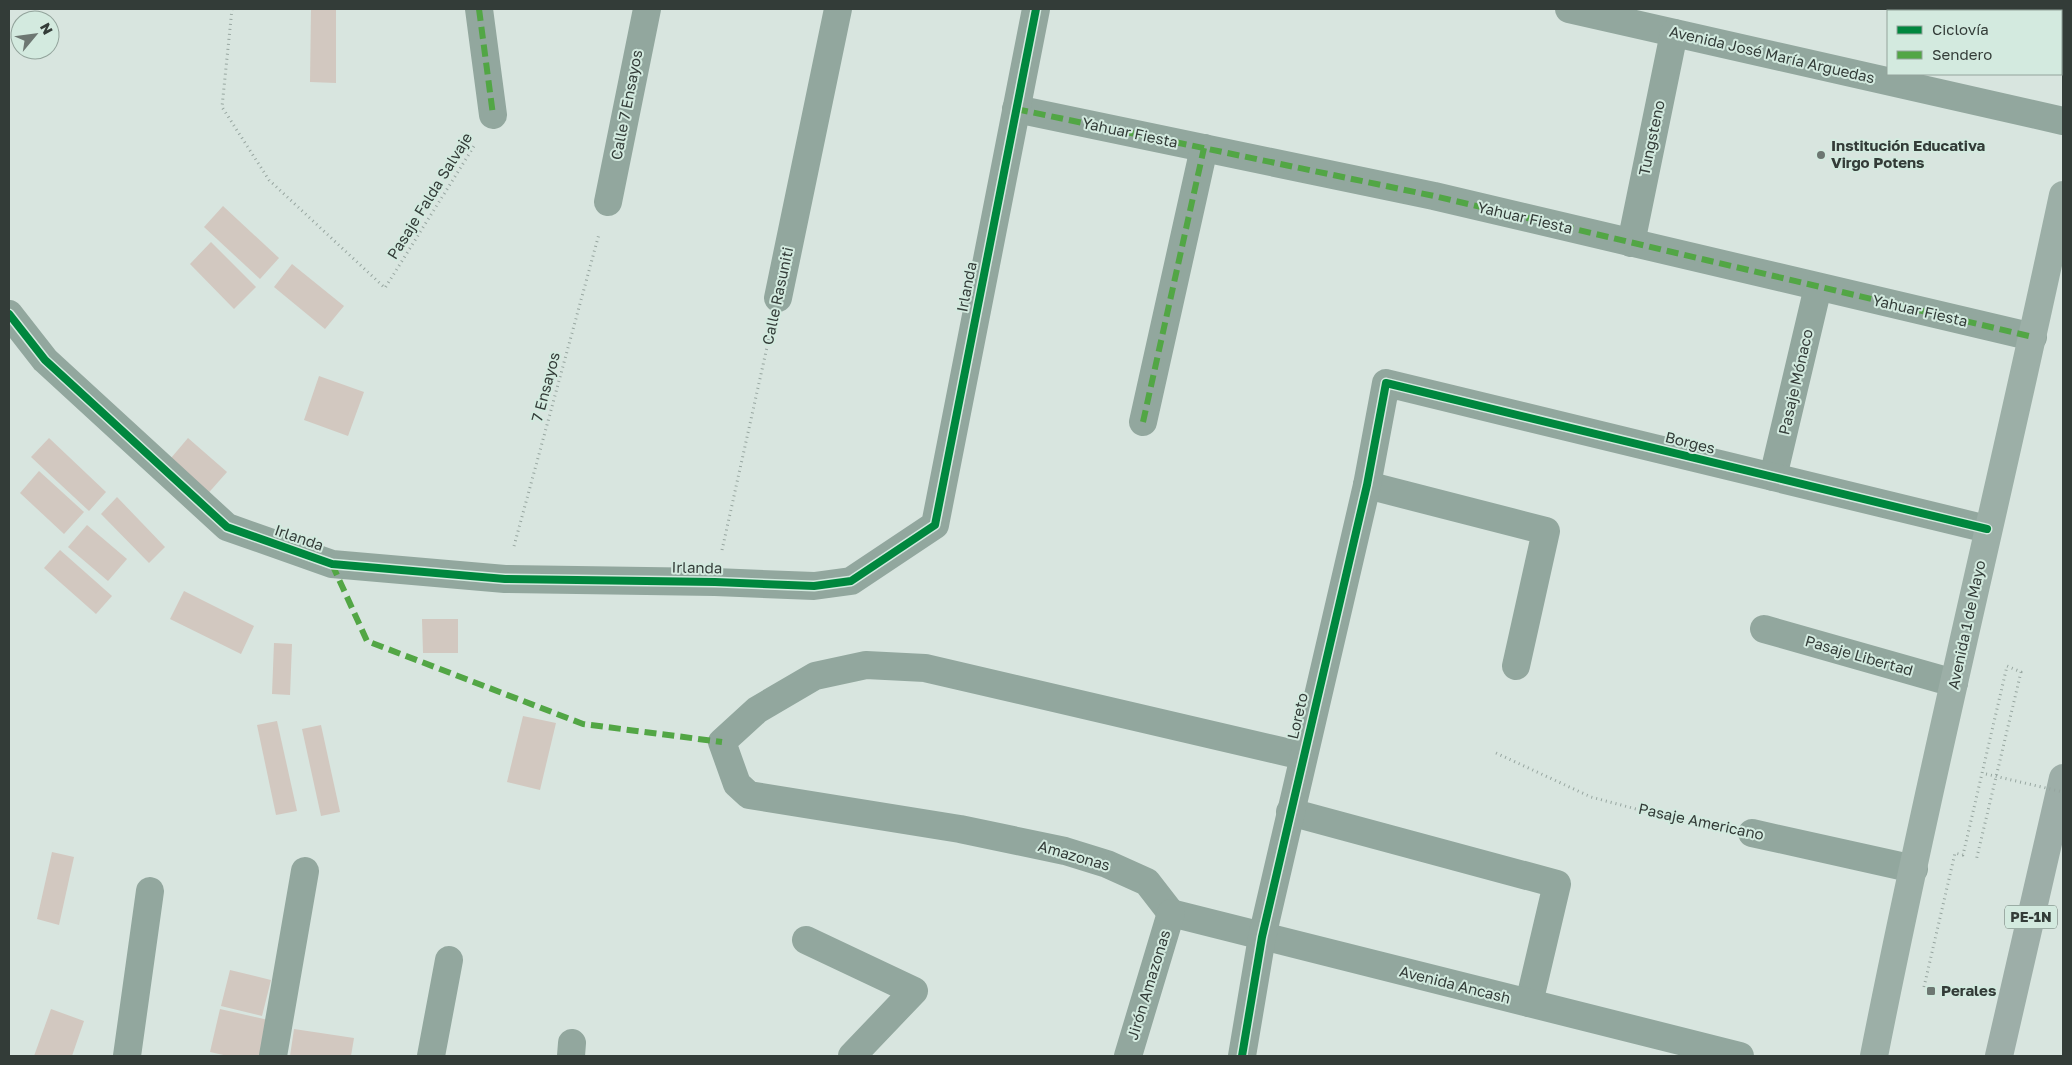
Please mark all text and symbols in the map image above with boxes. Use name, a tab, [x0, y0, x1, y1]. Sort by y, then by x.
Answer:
north arrow	[10, 10, 60, 60]
legend	[1887, 10, 2062, 75]
text: N	[37, 20, 57, 37]
text: Ciclovía	[1932, 20, 1989, 38]
street label: Avenida José María Arguedas	[1668, 22, 1877, 86]
text: Sendero	[1932, 45, 1992, 63]
street label: Calle 7 Ensayos	[607, 48, 646, 161]
street label: Tungsteno	[1634, 99, 1668, 177]
street label: Yahuar Fiesta	[1081, 113, 1180, 151]
street label: Pasaje Falda Salvaje	[383, 129, 476, 262]
place label: Institución Educativa Virgo Potens	[1831, 136, 1985, 171]
marker: Institución Educativa Virgo Potens	[1815, 149, 1827, 161]
street label: Yahuar Fiesta	[1476, 197, 1575, 237]
street label: Calle Rasuniti	[758, 245, 796, 346]
street label: Irlanda	[952, 260, 980, 313]
street label: Yahuar Fiesta	[1871, 290, 1970, 330]
street label: Pasaje Mónaco	[1774, 327, 1816, 436]
street label: 7 Ensayos	[527, 350, 563, 423]
street label: Borges	[1663, 427, 1717, 457]
street label: Irlanda	[272, 520, 326, 554]
street label: Irlanda	[671, 558, 723, 576]
street label: Avenida 1 de Mayo	[1944, 559, 1988, 691]
street label: Pasaje Libertad	[1803, 631, 1915, 679]
street label: Loreto	[1283, 691, 1311, 741]
street label: Pasaje Americano	[1637, 799, 1766, 843]
street label: Amazonas	[1036, 836, 1112, 874]
road number: PE-1N	[2005, 906, 2057, 929]
street label: Jirón Amazonas	[1123, 927, 1173, 1042]
street label: Avenida Ancash	[1398, 962, 1513, 1007]
place label: Perales	[1941, 981, 1996, 999]
marker: Perales	[1925, 985, 1937, 997]

